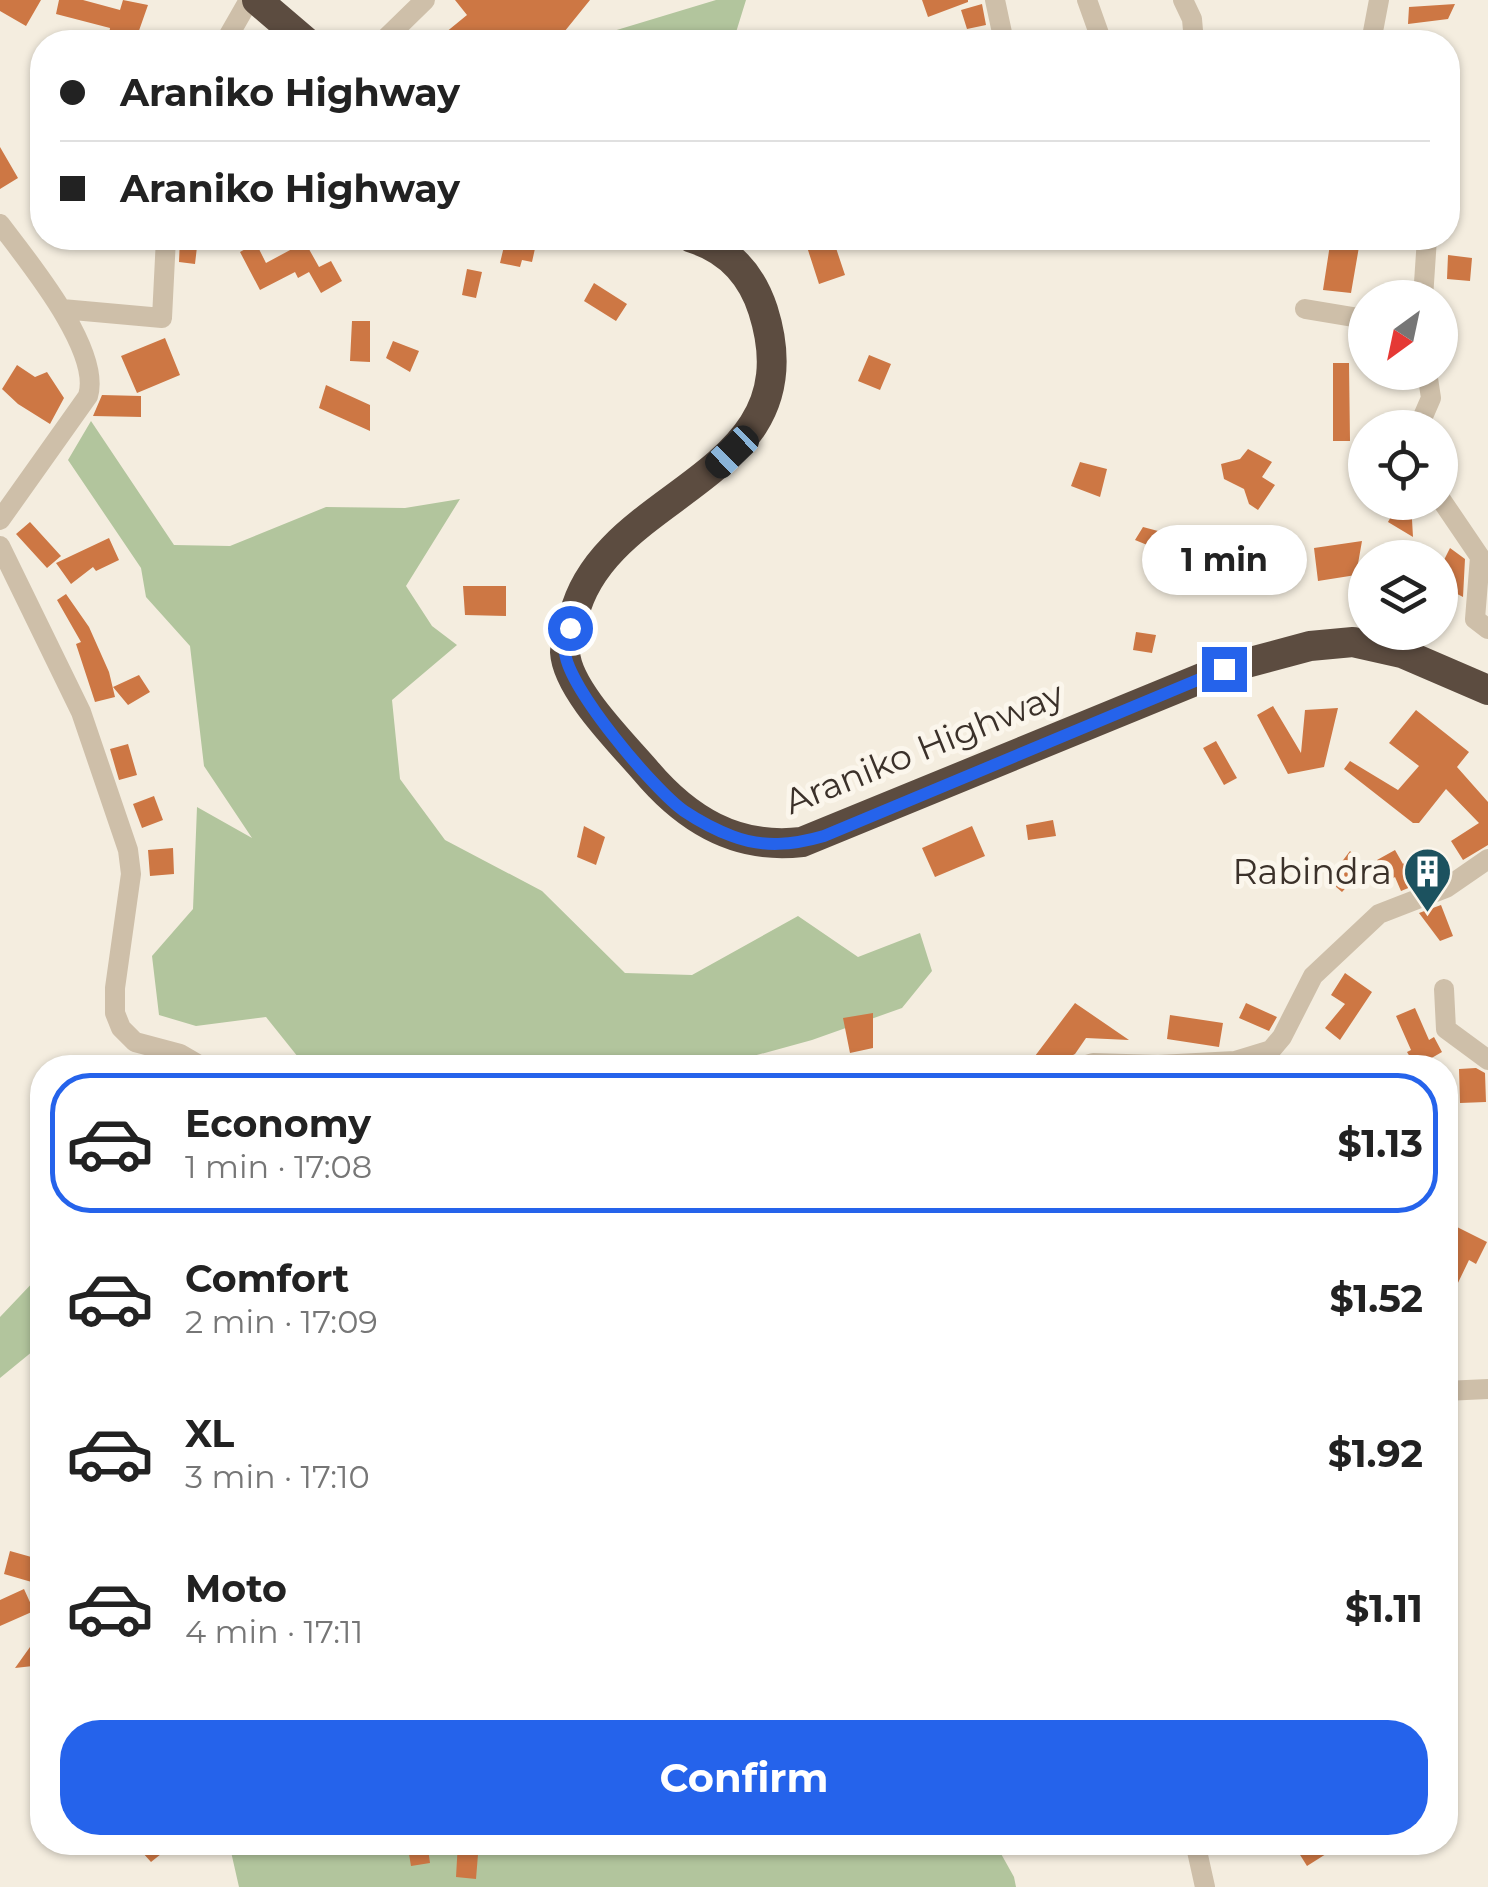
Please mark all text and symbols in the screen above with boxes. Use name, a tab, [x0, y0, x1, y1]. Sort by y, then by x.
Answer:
text: Araniko Highway	[120, 69, 460, 116]
text: Araniko Highway	[120, 165, 460, 212]
north arrow	[1348, 280, 1458, 390]
map controls	[1348, 280, 1458, 650]
button: locate	[1348, 410, 1458, 520]
car	[700, 420, 764, 484]
callout: 1 min	[1142, 524, 1306, 594]
text: 1 min	[1181, 540, 1268, 579]
button: layers	[1348, 540, 1458, 650]
route start	[548, 606, 593, 651]
route end	[1202, 647, 1247, 692]
street label: Araniko Highway	[778, 672, 1070, 823]
building icon: Rabindra	[1401, 846, 1453, 914]
place label: Rabindra	[1232, 850, 1392, 893]
icon: car	[65, 1098, 155, 1188]
text: Economy	[185, 1100, 371, 1147]
text: $1.13	[1338, 1120, 1423, 1167]
text: 1 min · 17:08	[185, 1147, 372, 1186]
icon: car	[65, 1253, 155, 1343]
text: Comfort	[185, 1255, 349, 1302]
text: $1.52	[1329, 1275, 1423, 1322]
text: 2 min · 17:09	[185, 1302, 378, 1341]
icon: car	[65, 1408, 155, 1498]
text: XL	[185, 1410, 234, 1457]
text: $1.92	[1328, 1430, 1423, 1477]
text: 3 min · 17:10	[185, 1457, 370, 1496]
icon: car	[65, 1563, 155, 1653]
text: Moto	[185, 1565, 287, 1612]
text: $1.11	[1345, 1585, 1423, 1632]
text: 4 min · 17:11	[185, 1612, 363, 1651]
button: Confirm	[60, 1720, 1428, 1835]

